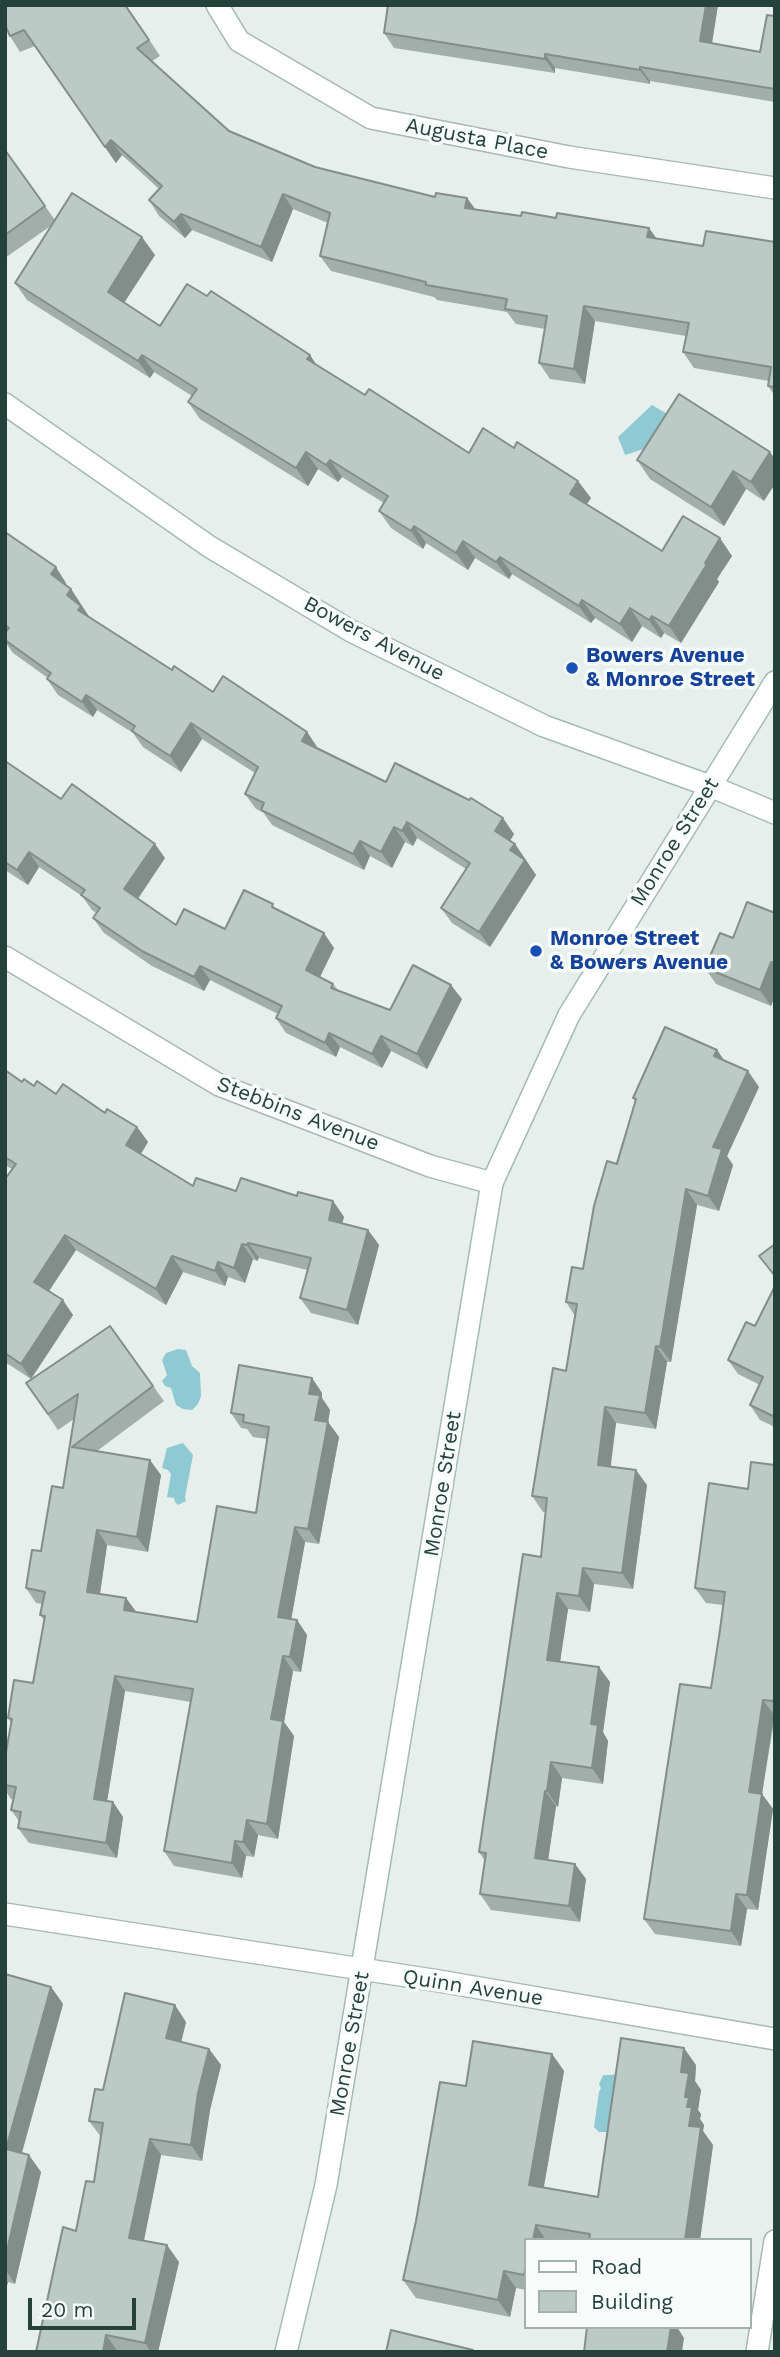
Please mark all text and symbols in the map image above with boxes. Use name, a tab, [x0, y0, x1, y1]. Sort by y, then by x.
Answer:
street label: Augusta Place	[404, 113, 550, 165]
street label: Bowers Avenue	[299, 591, 449, 687]
place label: Bowers Avenue & Monroe Street	[586, 643, 755, 693]
marker: Bowers Avenue & Monroe Street	[564, 660, 580, 676]
street label: Monroe Street	[625, 773, 725, 911]
place label: Monroe Street & Bowers Avenue	[550, 926, 728, 976]
marker: Monroe Street & Bowers Avenue	[528, 943, 544, 959]
street label: Stebbins Avenue	[213, 1071, 383, 1157]
street label: Monroe Street	[419, 1410, 467, 1558]
street label: Quinn Avenue	[401, 1964, 545, 2012]
street label: Monroe Street	[325, 1970, 375, 2118]
legend	[524, 2238, 752, 2329]
text: Road	[591, 2254, 642, 2279]
scale bar	[32, 2284, 140, 2328]
text: Building	[591, 2289, 673, 2314]
text: 20 m	[41, 2297, 93, 2322]

